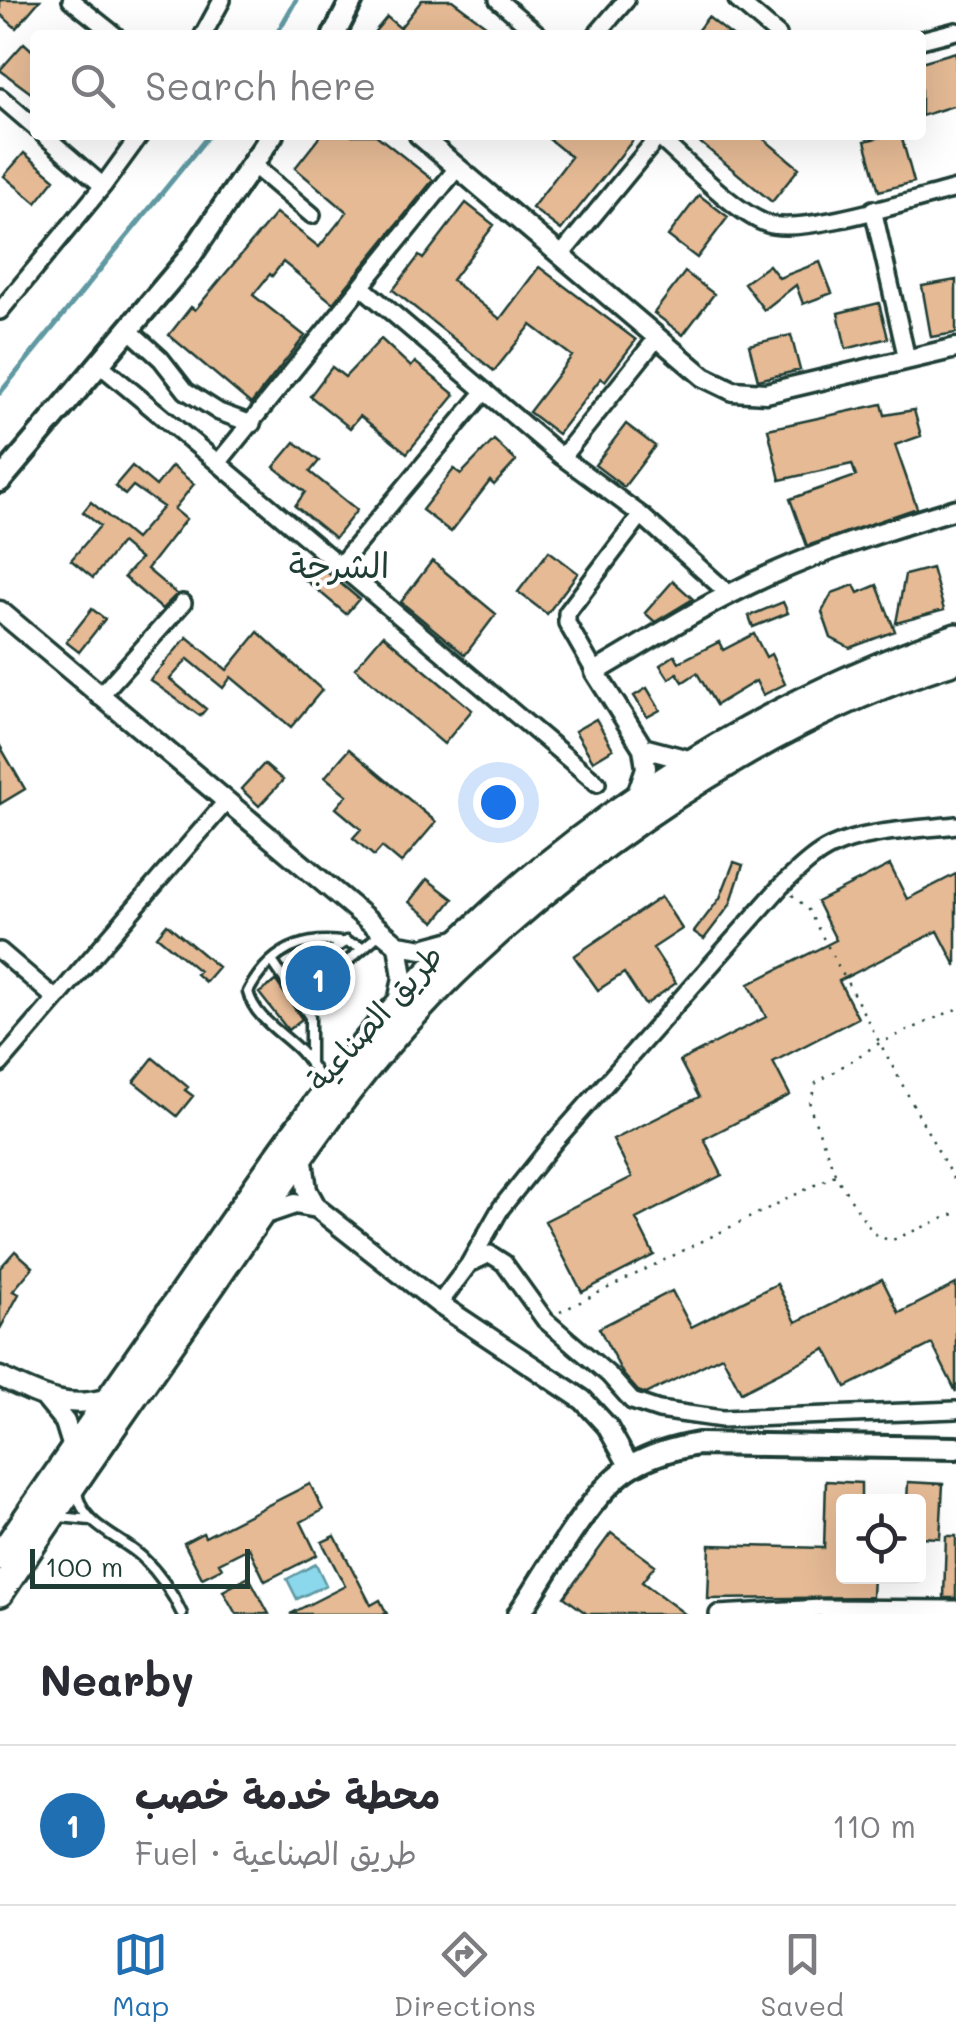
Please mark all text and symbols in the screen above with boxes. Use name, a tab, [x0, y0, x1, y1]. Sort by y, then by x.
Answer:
search box	[30, 30, 926, 140]
icon: search	[65, 58, 120, 113]
text: Search here	[145, 60, 376, 110]
district label: الشرجة	[289, 541, 389, 587]
your location	[473, 777, 524, 828]
street label: طريق الصناعية	[296, 934, 451, 1099]
pin: 1	[286, 940, 350, 1016]
map controls	[836, 1494, 926, 1584]
button: locate	[836, 1494, 926, 1584]
scale bar	[30, 1544, 250, 1588]
text: 100 m	[45, 1548, 123, 1584]
text: Nearby	[40, 1652, 194, 1707]
text: محطة خدمة خصب	[135, 1769, 440, 1819]
text: 1	[65, 1804, 80, 1846]
text: 110 m	[832, 1804, 916, 1846]
text: Fuel · طريق الصناعية	[135, 1831, 417, 1873]
tab: Map	[112, 1927, 169, 2023]
tab: Directions	[394, 1927, 536, 2023]
tab: Saved	[761, 1927, 844, 2023]

